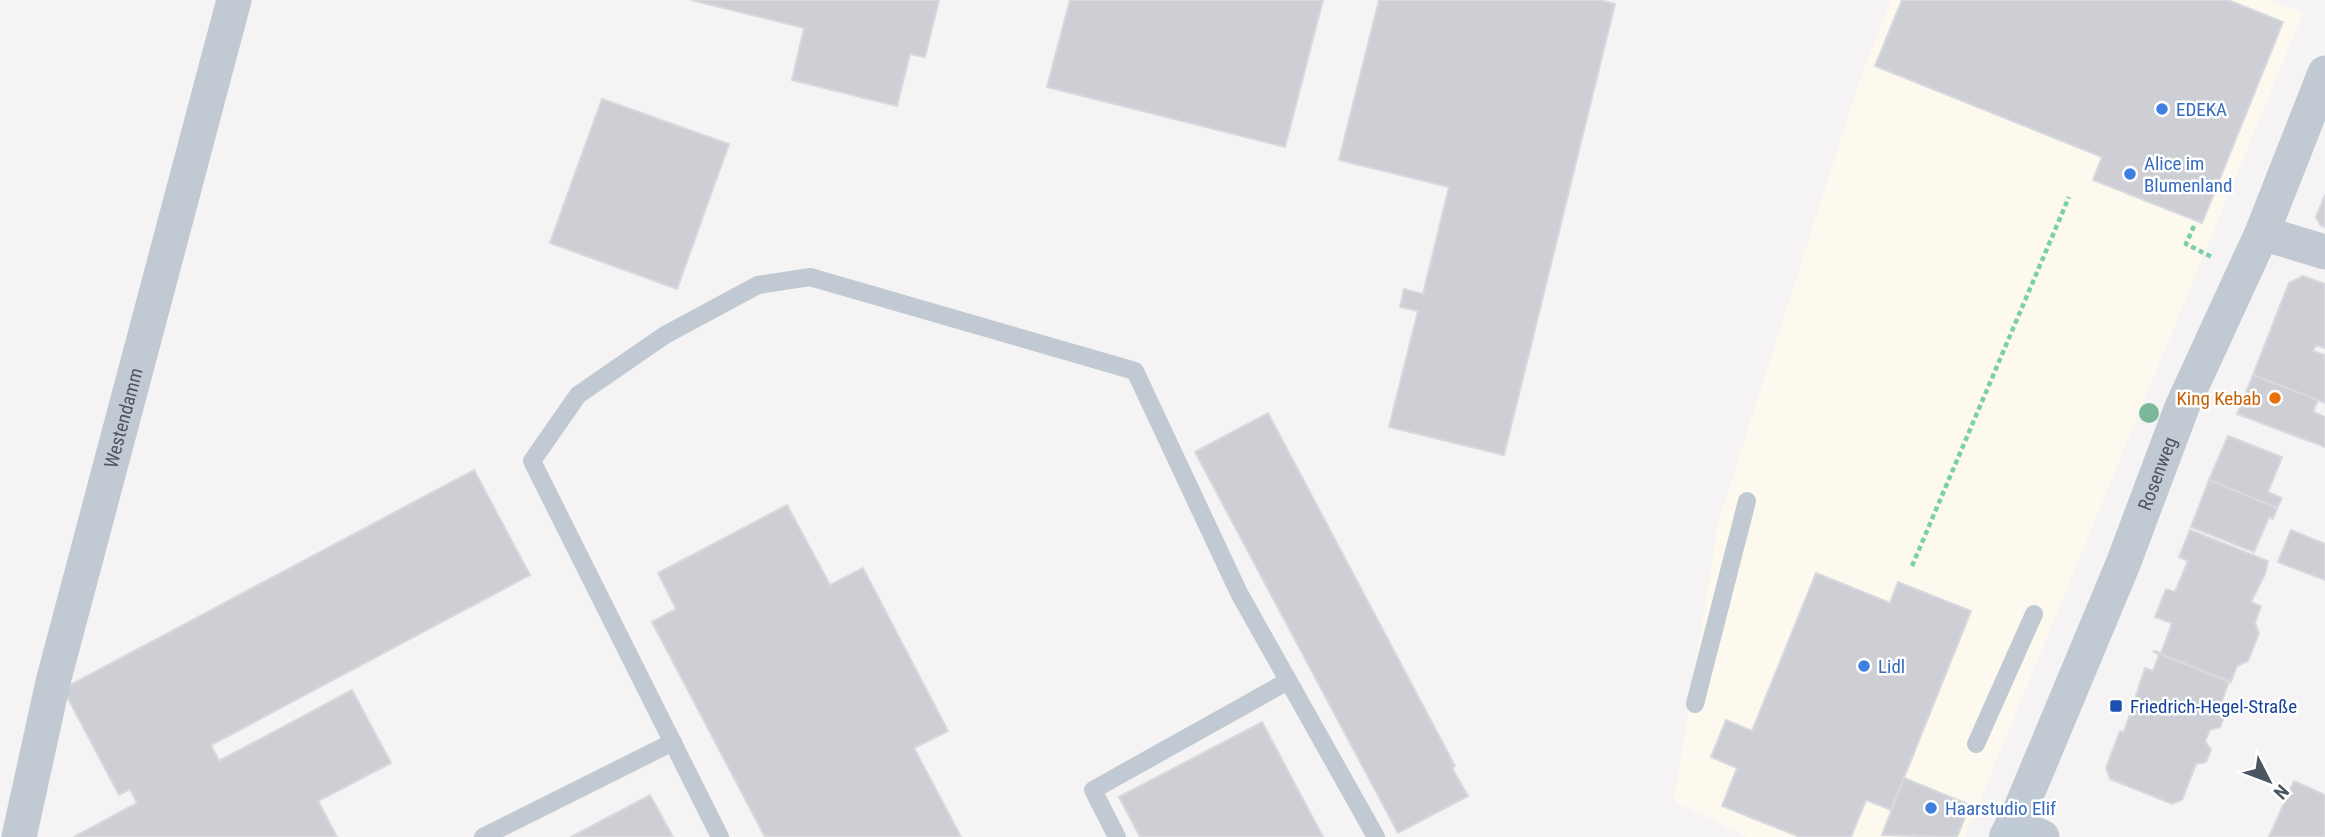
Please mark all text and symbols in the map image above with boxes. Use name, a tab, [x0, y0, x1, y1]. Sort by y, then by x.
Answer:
place label: EDEKA	[2176, 98, 2227, 121]
marker: EDEKA	[2154, 101, 2170, 117]
place label: Alice im Blumenland	[2144, 152, 2232, 197]
marker: Alice im Blumenland	[2122, 166, 2138, 182]
street label: Westendamm	[99, 365, 148, 471]
place label: King Kebab	[2176, 387, 2261, 410]
marker: King Kebab	[2267, 390, 2283, 406]
street label: Rosenweg	[2133, 434, 2182, 514]
place label: Lidl	[1878, 655, 1905, 678]
marker: Lidl	[1856, 658, 1872, 674]
place label: Friedrich-Hegel-Straße	[2130, 695, 2297, 718]
marker: Friedrich-Hegel-Straße	[2108, 698, 2124, 714]
north arrow	[2234, 746, 2304, 816]
text: N	[2269, 780, 2294, 804]
place label: Haarstudio Elif	[1945, 797, 2056, 820]
marker: Haarstudio Elif	[1923, 800, 1939, 816]

